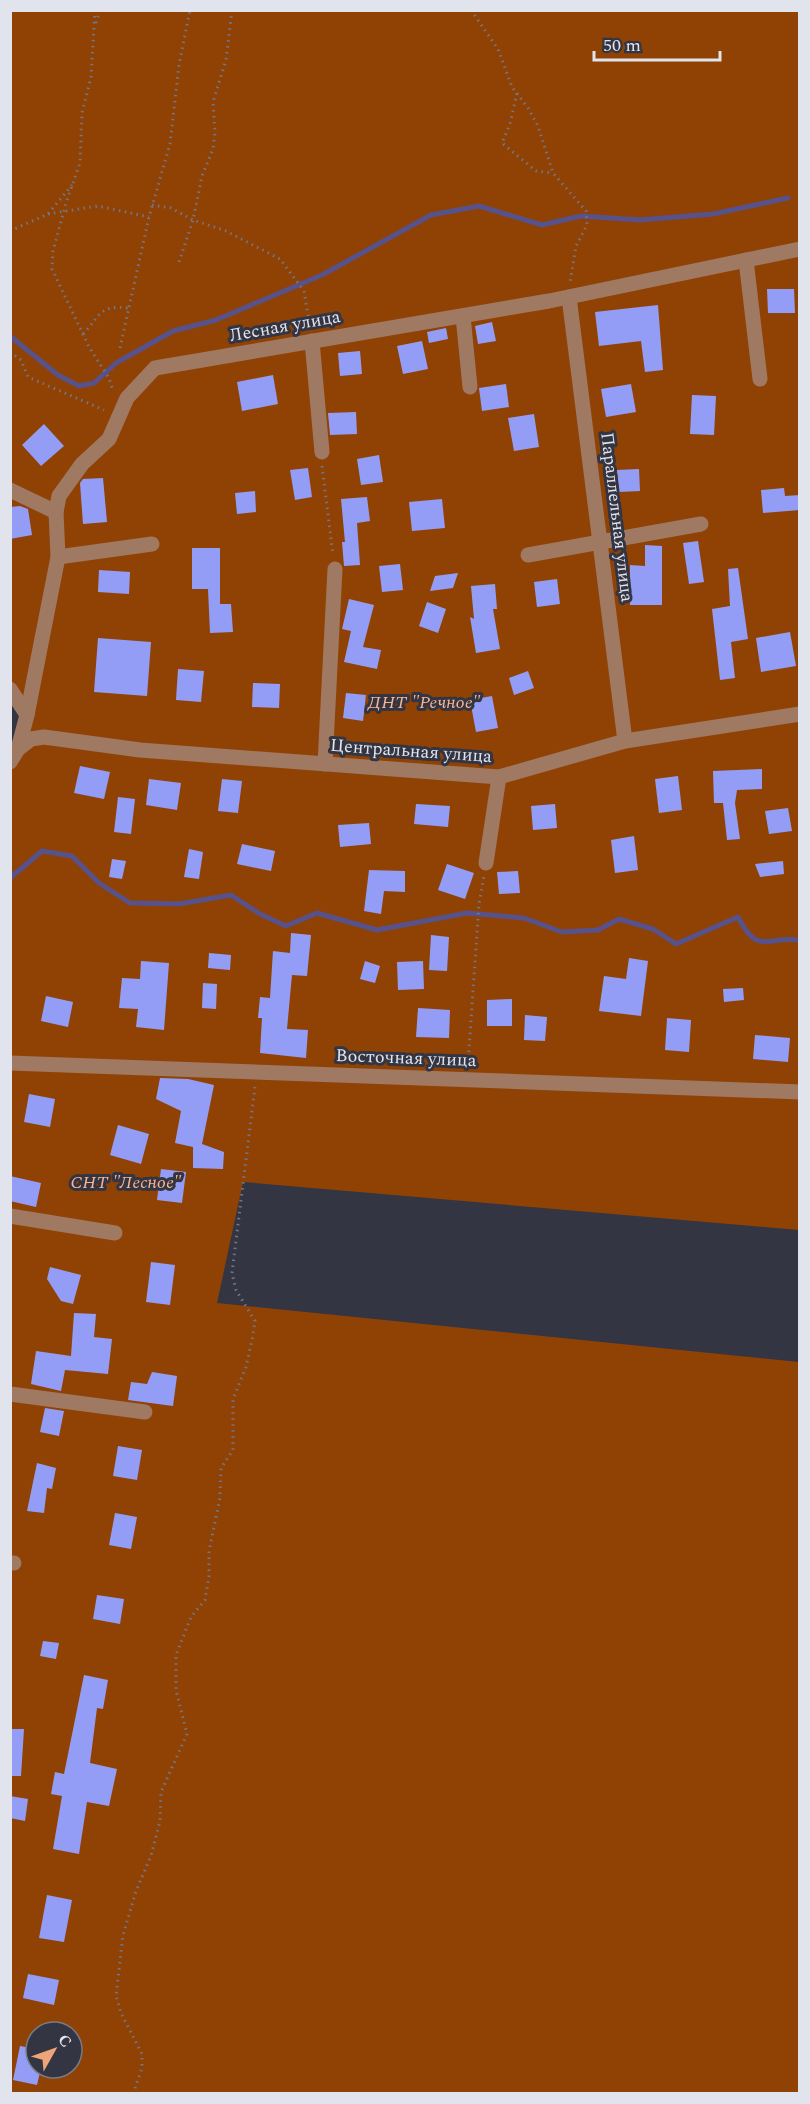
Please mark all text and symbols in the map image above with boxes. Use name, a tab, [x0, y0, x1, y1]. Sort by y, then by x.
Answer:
scale bar	[594, 24, 720, 62]
text: 50 m	[603, 32, 641, 59]
street label: Лесная улица	[227, 303, 343, 349]
street label: Параллельная улица	[593, 431, 641, 604]
park label: ДНТ "Речное"	[367, 689, 481, 716]
street label: Центральная улица	[329, 732, 493, 770]
street label: Восточная улица	[335, 1042, 477, 1074]
park label: СНТ "Лесное"	[71, 1169, 182, 1196]
north arrow	[24, 2020, 84, 2080]
text: С	[52, 2029, 78, 2053]

